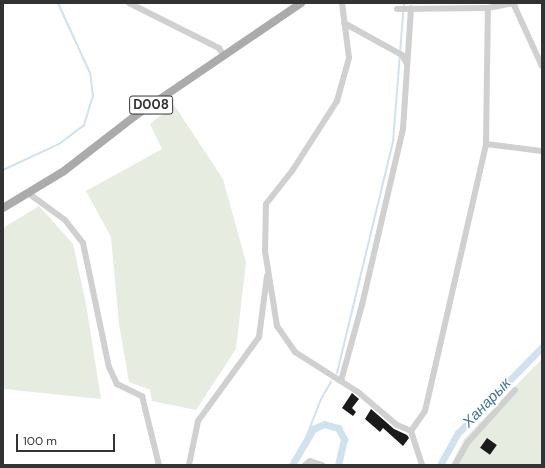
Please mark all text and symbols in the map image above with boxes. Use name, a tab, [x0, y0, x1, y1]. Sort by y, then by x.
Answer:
road number: D008	[129, 94, 173, 116]
water label: Ханарык	[459, 375, 515, 431]
scale bar	[18, 426, 117, 452]
text: 100 m	[23, 433, 57, 449]

